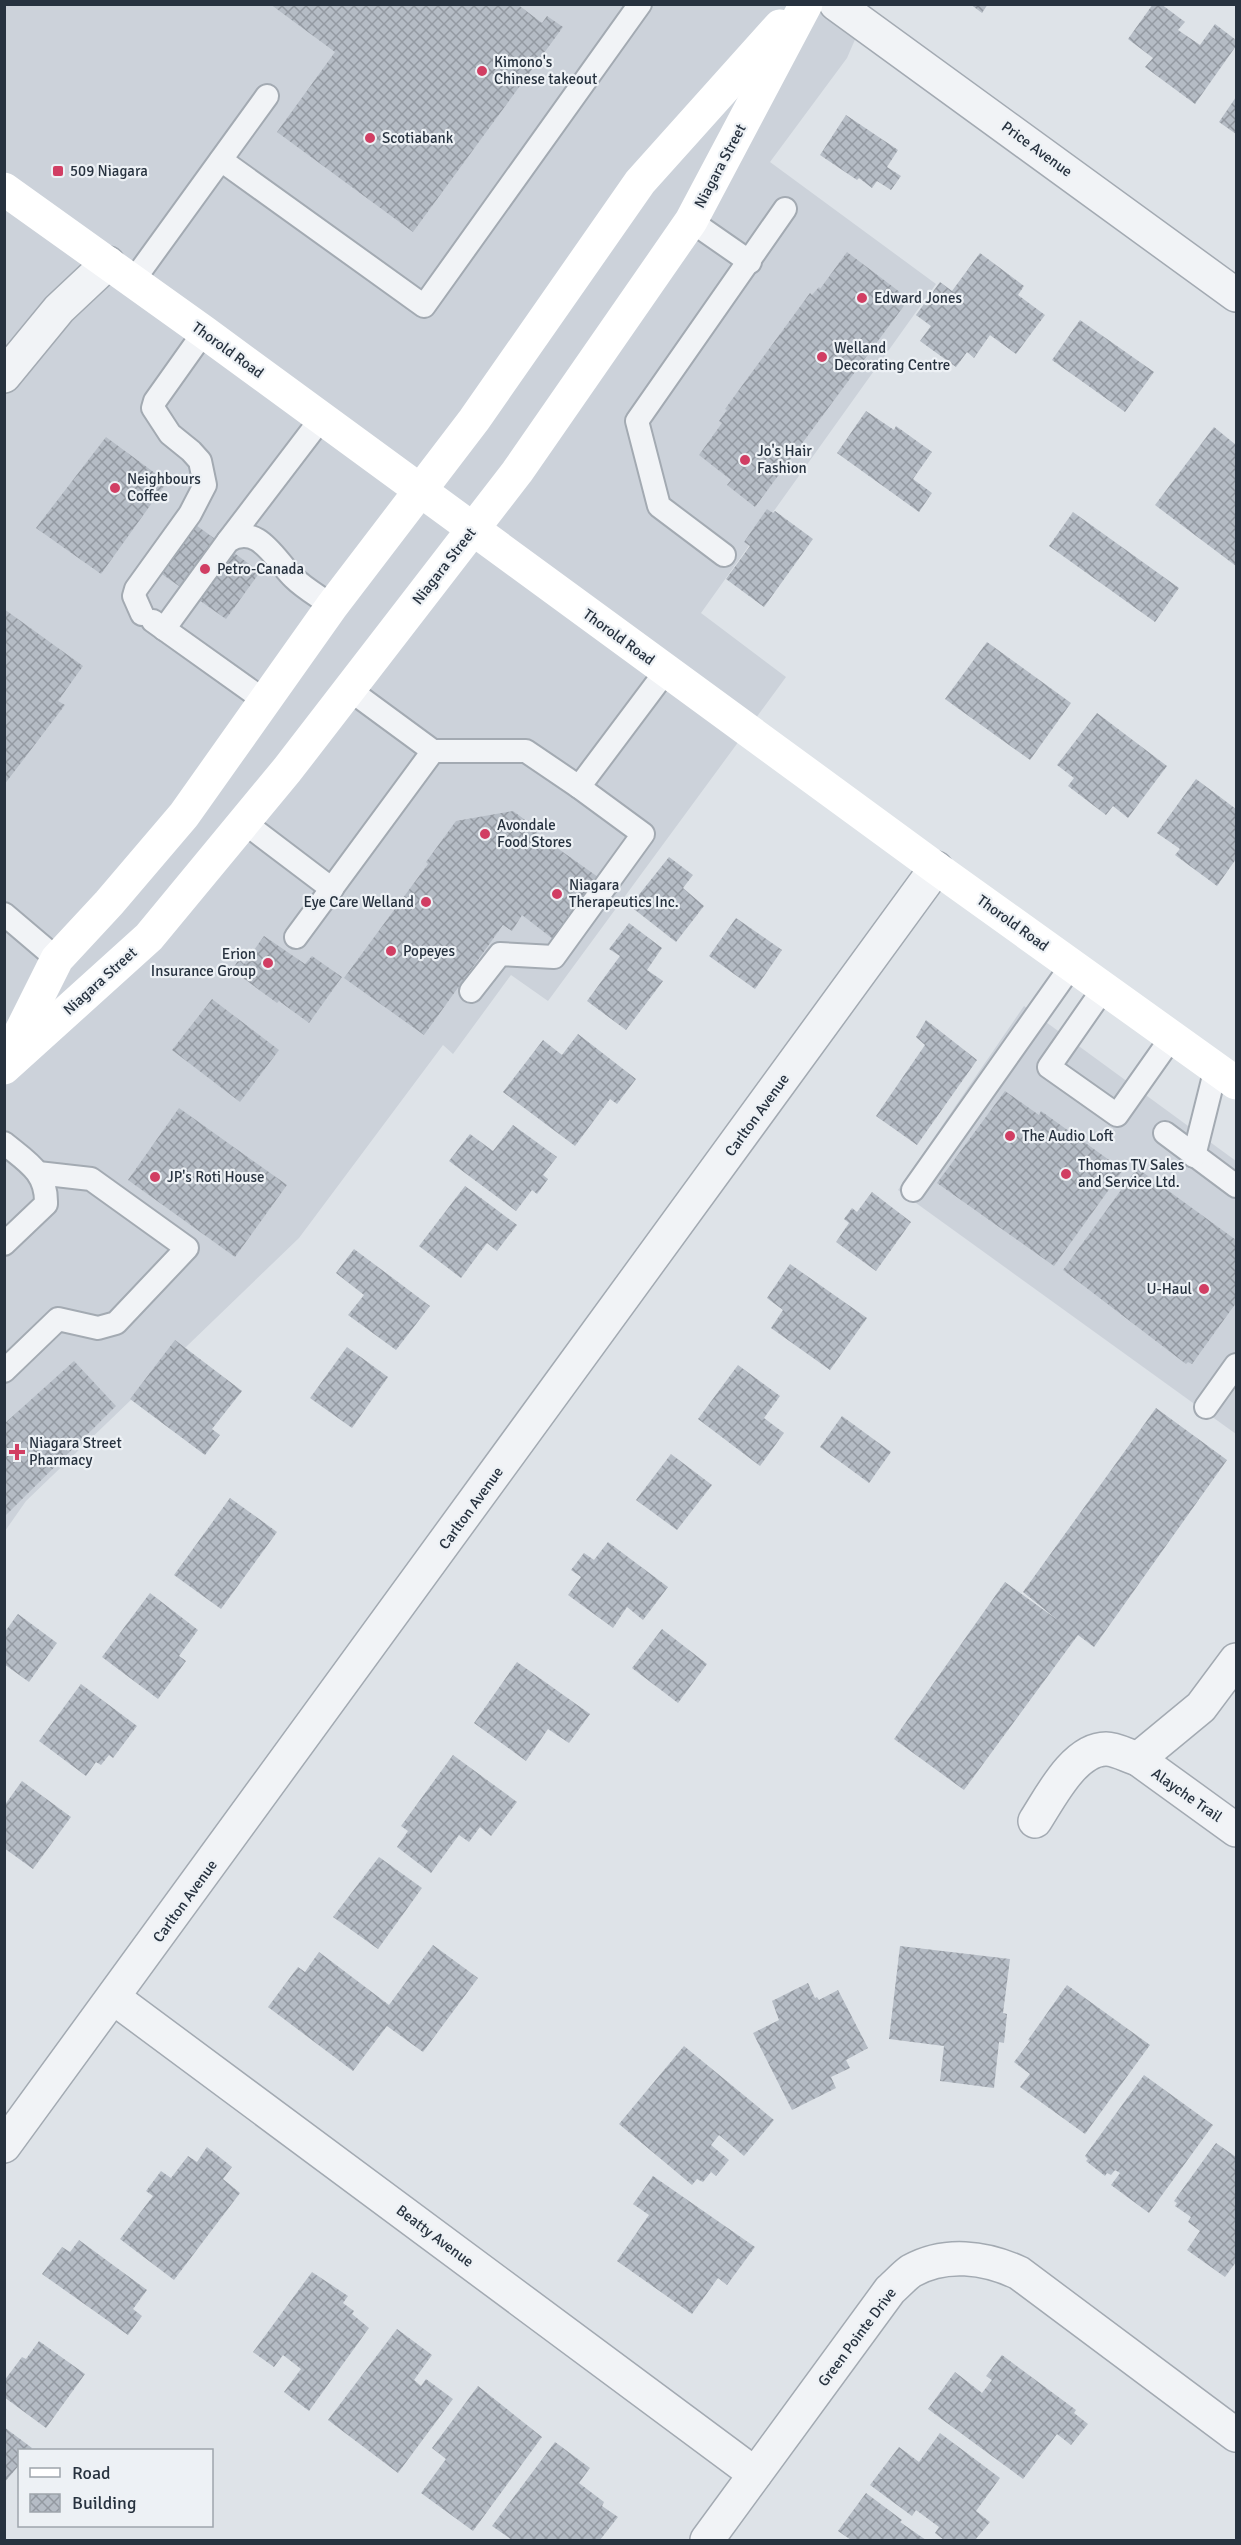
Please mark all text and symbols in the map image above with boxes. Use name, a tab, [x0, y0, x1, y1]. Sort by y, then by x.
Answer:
place label: Kimono's Chinese takeout	[494, 53, 597, 88]
marker: Kimono's Chinese takeout	[475, 64, 489, 78]
street label: Price Avenue	[998, 117, 1076, 181]
street label: Niagara Street	[690, 121, 750, 211]
place label: Scotiabank	[382, 129, 454, 147]
marker: Scotiabank	[363, 131, 377, 145]
place label: 509 Niagara	[70, 162, 148, 180]
marker: 509 Niagara	[51, 164, 65, 178]
place label: Edward Jones	[874, 289, 962, 307]
marker: Edward Jones	[855, 291, 869, 305]
street label: Thorold Road	[189, 318, 267, 382]
place label: Welland Decorating Centre	[834, 339, 950, 374]
marker: Welland Decorating Centre	[815, 350, 829, 364]
place label: Jo's Hair Fashion	[757, 442, 812, 477]
marker: Jo's Hair Fashion	[738, 453, 752, 467]
place label: Neighbours Coffee	[127, 470, 201, 505]
marker: Neighbours Coffee	[108, 481, 122, 495]
street label: Niagara Street	[408, 524, 480, 608]
place label: Petro-Canada	[217, 560, 304, 578]
marker: Petro-Canada	[198, 562, 212, 576]
street label: Thorold Road	[580, 605, 658, 669]
place label: Avondale Food Stores	[497, 816, 572, 851]
marker: Avondale Food Stores	[478, 827, 492, 841]
place label: Niagara Therapeutics Inc.	[569, 876, 679, 911]
marker: Niagara Therapeutics Inc.	[550, 887, 564, 901]
street label: Thorold Road	[974, 891, 1052, 955]
place label: Eye Care Welland	[303, 893, 414, 911]
marker: Eye Care Welland	[419, 895, 433, 909]
place label: Popeyes	[403, 942, 456, 960]
street label: Niagara Street	[60, 943, 140, 1019]
marker: Popeyes	[384, 944, 398, 958]
place label: Erion Insurance Group	[151, 945, 256, 980]
marker: Erion Insurance Group	[261, 956, 275, 970]
street label: Carlton Avenue	[721, 1070, 793, 1160]
place label: The Audio Loft	[1022, 1127, 1114, 1145]
marker: The Audio Loft	[1003, 1129, 1017, 1143]
place label: Thomas TV Sales and Service Ltd.	[1078, 1156, 1185, 1191]
marker: Thomas TV Sales and Service Ltd.	[1059, 1167, 1073, 1181]
place label: JP's Roti House	[167, 1168, 265, 1186]
marker: JP's Roti House	[148, 1170, 162, 1184]
place label: U-Haul	[1146, 1280, 1192, 1298]
marker: U-Haul	[1197, 1282, 1211, 1296]
place label: Niagara Street Pharmacy	[29, 1434, 122, 1469]
marker: Niagara Street Pharmacy	[10, 1445, 24, 1459]
street label: Carlton Avenue	[435, 1463, 507, 1553]
street label: Alayche Trail	[1148, 1764, 1226, 1826]
street label: Carlton Avenue	[149, 1856, 221, 1946]
street label: Beatty Avenue	[393, 2201, 477, 2271]
street label: Green Pointe Drive	[814, 2284, 900, 2390]
legend	[18, 2449, 213, 2527]
text: Road	[72, 2462, 111, 2484]
text: Building	[72, 2492, 136, 2514]

